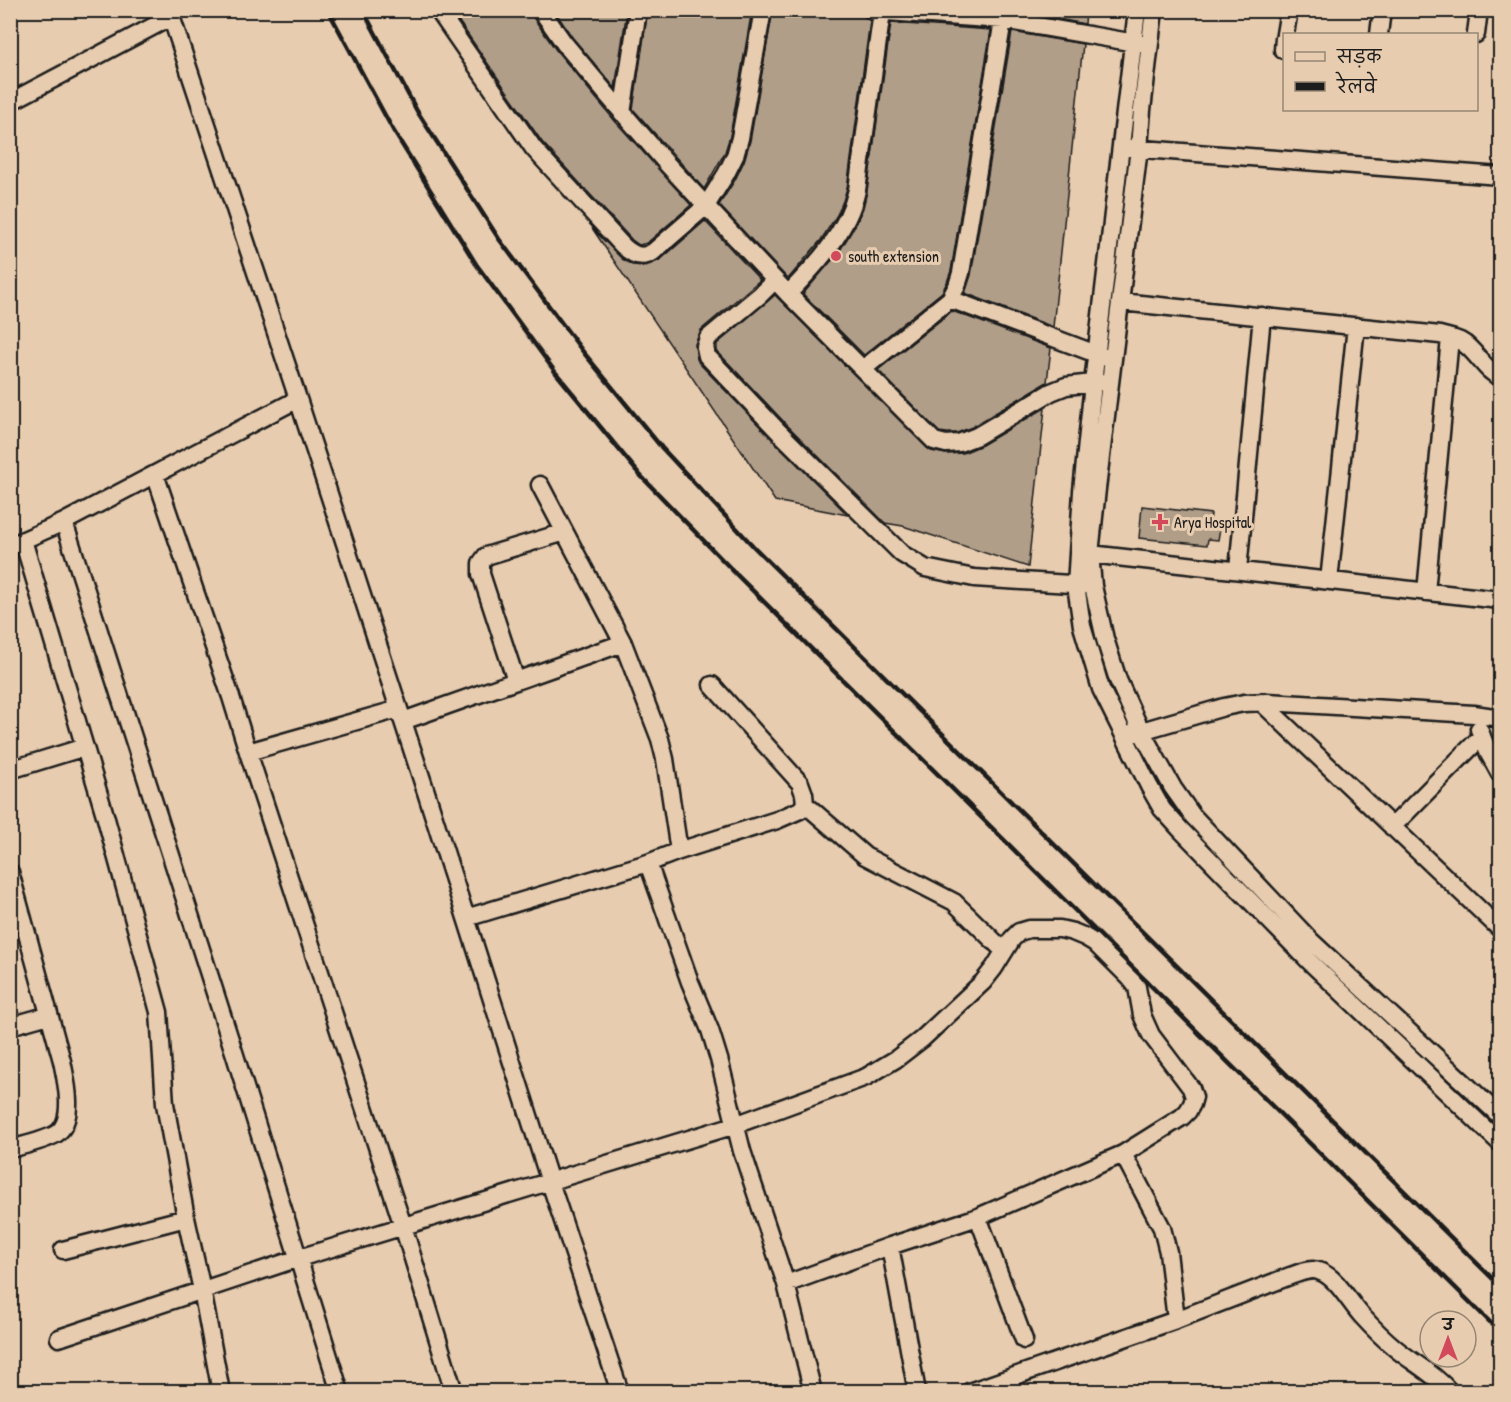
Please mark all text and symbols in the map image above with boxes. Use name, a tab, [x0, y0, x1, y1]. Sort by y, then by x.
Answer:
legend	[1283, 33, 1478, 111]
text: सड़क	[1336, 44, 1382, 69]
text: रेलवे	[1335, 71, 1378, 99]
place label: south extension	[848, 245, 939, 267]
marker: south extension	[829, 249, 843, 263]
place label: Arya Hospital	[1174, 511, 1252, 533]
marker: Arya Hospital	[1151, 513, 1169, 531]
north arrow	[1418, 1309, 1478, 1369]
text: उ	[1441, 1313, 1455, 1335]

